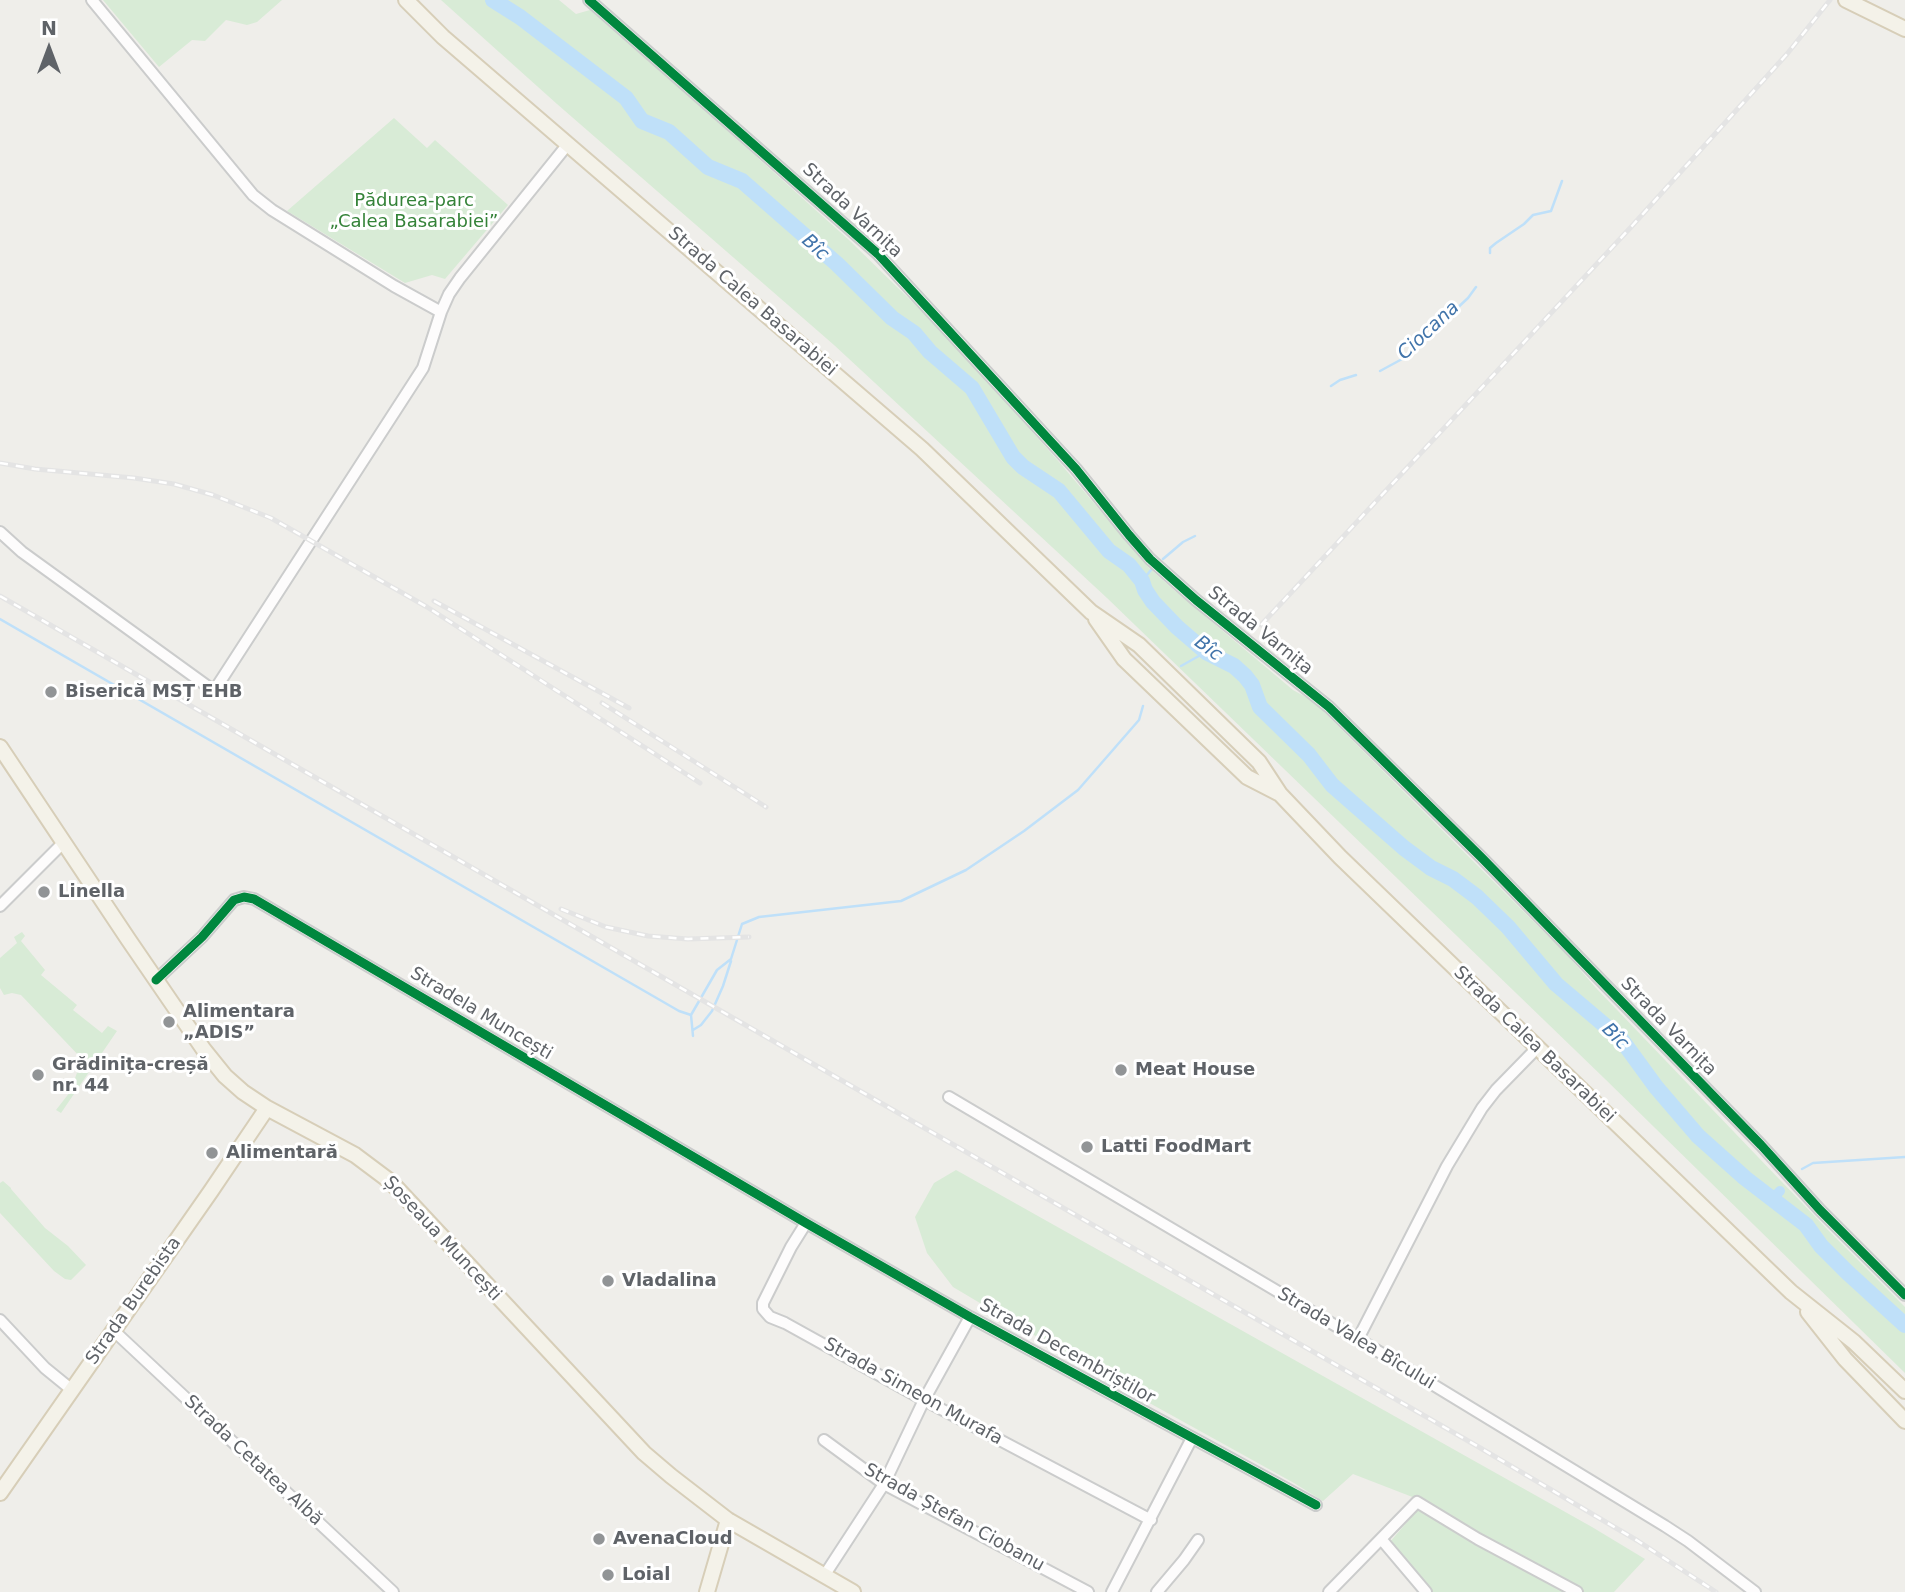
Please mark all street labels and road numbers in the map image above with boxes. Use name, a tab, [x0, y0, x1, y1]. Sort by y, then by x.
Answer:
street label: Strada Varnița	[798, 159, 906, 263]
street label: Strada Calea Basarabiei	[663, 223, 841, 381]
street label: Strada Varnița	[1203, 582, 1317, 680]
street label: Strada Calea Basarabiei	[1449, 962, 1619, 1128]
street label: Stradela Muncești	[406, 963, 556, 1065]
street label: Strada Varnița	[1616, 973, 1720, 1081]
street label: Șoseaua Muncești	[379, 1172, 505, 1306]
street label: Strada Burebista	[82, 1233, 186, 1369]
street label: Strada Valea Bîcului	[1273, 1283, 1439, 1395]
street label: Strada Decembriștilor	[976, 1295, 1158, 1409]
street label: Strada Simeon Murafa	[820, 1334, 1006, 1450]
street label: Strada Cetatea Albă	[179, 1391, 327, 1531]
street label: Strada Ștefan Ciobanu	[860, 1459, 1048, 1577]

